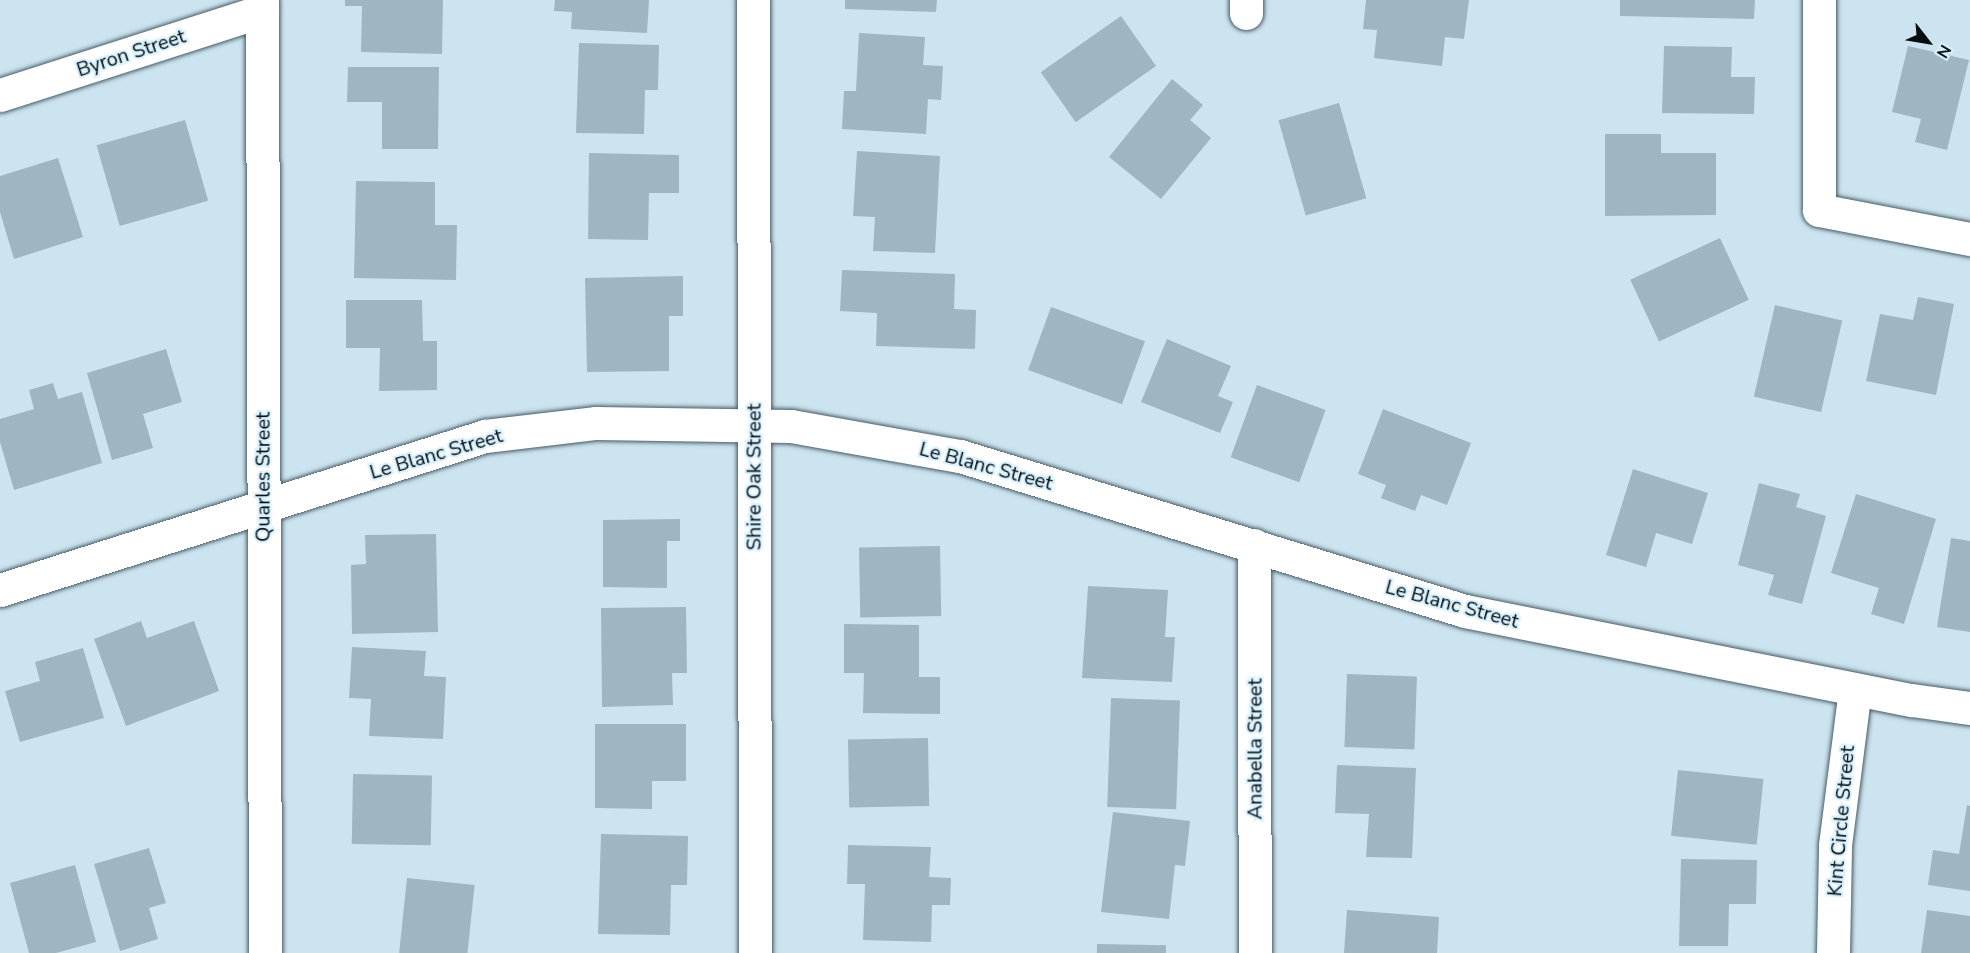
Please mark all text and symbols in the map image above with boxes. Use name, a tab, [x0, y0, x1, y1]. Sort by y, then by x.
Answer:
north arrow	[1898, 12, 1958, 72]
street label: Byron Street	[74, 24, 188, 82]
text: N	[1931, 40, 1956, 62]
street label: Shire Oak Street	[742, 404, 766, 550]
street label: Quarles Street	[251, 412, 275, 542]
street label: Le Blanc Street	[367, 424, 505, 484]
street label: Le Blanc Street	[917, 437, 1055, 495]
street label: Le Blanc Street	[1383, 575, 1521, 633]
street label: Anabella Street	[1243, 679, 1267, 819]
street label: Kint Circle Street	[1822, 745, 1860, 897]

